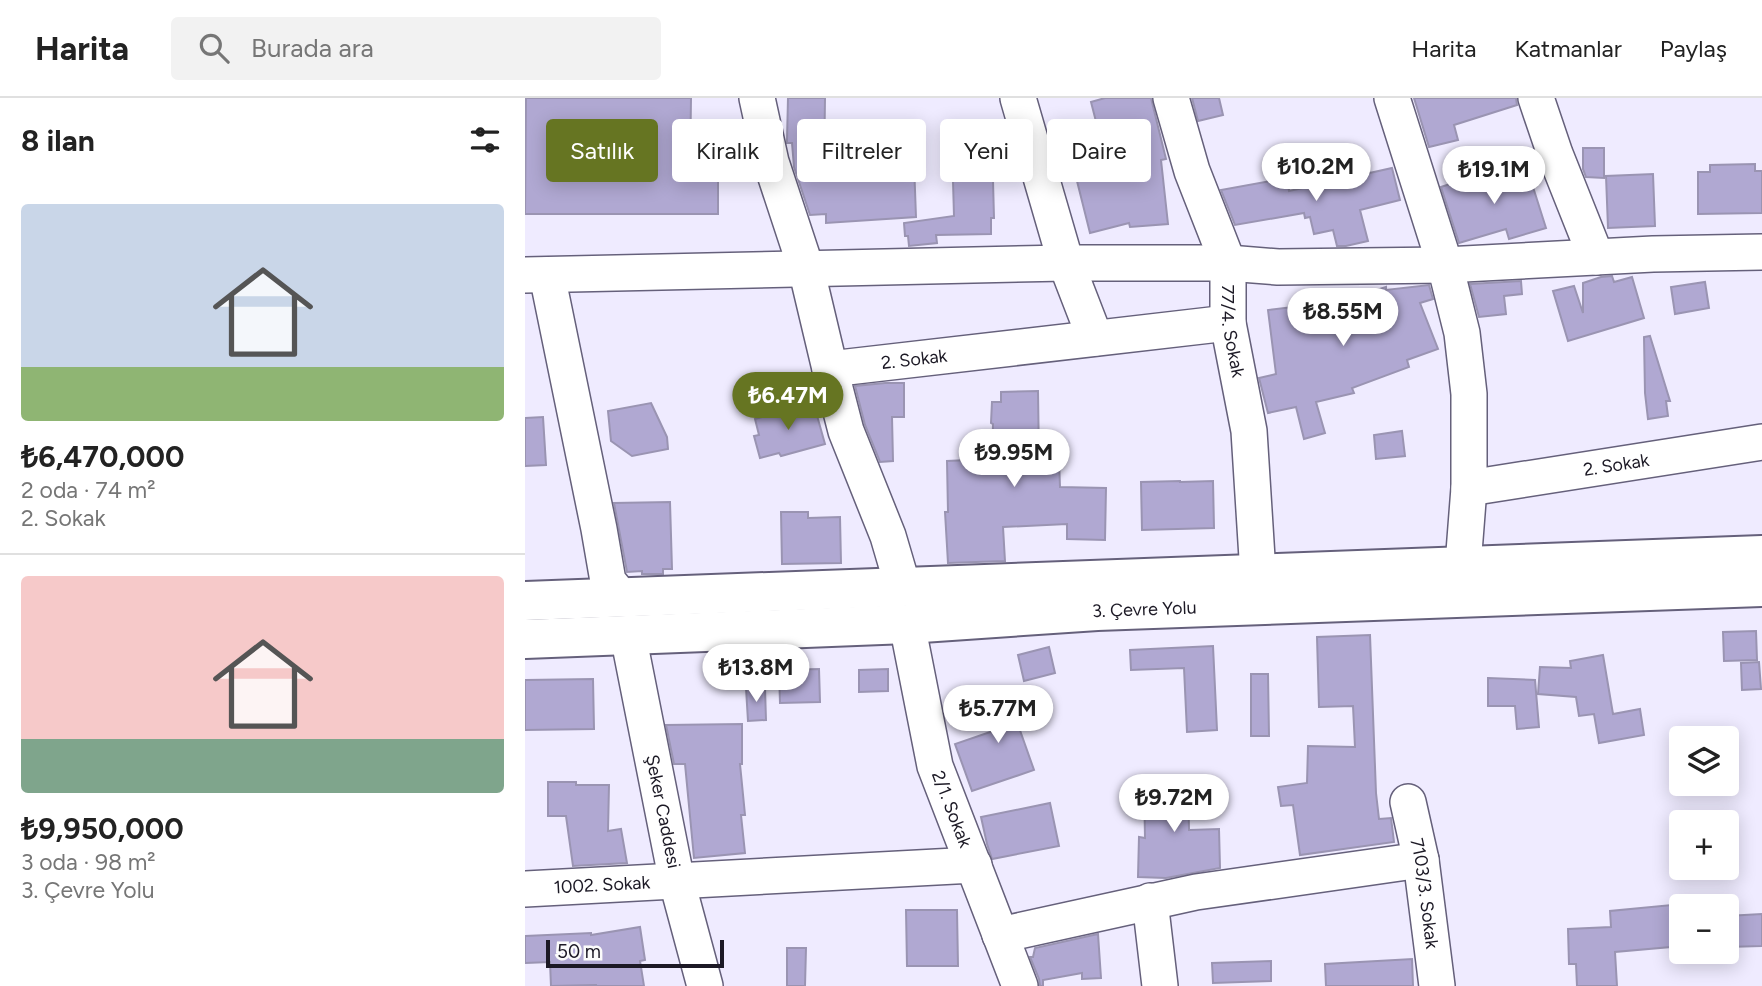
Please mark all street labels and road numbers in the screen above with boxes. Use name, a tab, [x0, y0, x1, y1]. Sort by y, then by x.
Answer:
street label: 77/4. Sokak	[1217, 284, 1249, 379]
street label: 2. Sokak	[880, 345, 949, 374]
street label: 2. Sokak	[1582, 449, 1651, 481]
street label: 3. Çevre Yolu	[1091, 596, 1197, 622]
street label: Şeker Caddesi	[641, 753, 685, 870]
street label: 2/1. Sokak	[927, 768, 977, 851]
street label: 7103/3. Sokak	[1405, 836, 1443, 950]
street label: 1002. Sokak	[553, 871, 651, 898]

